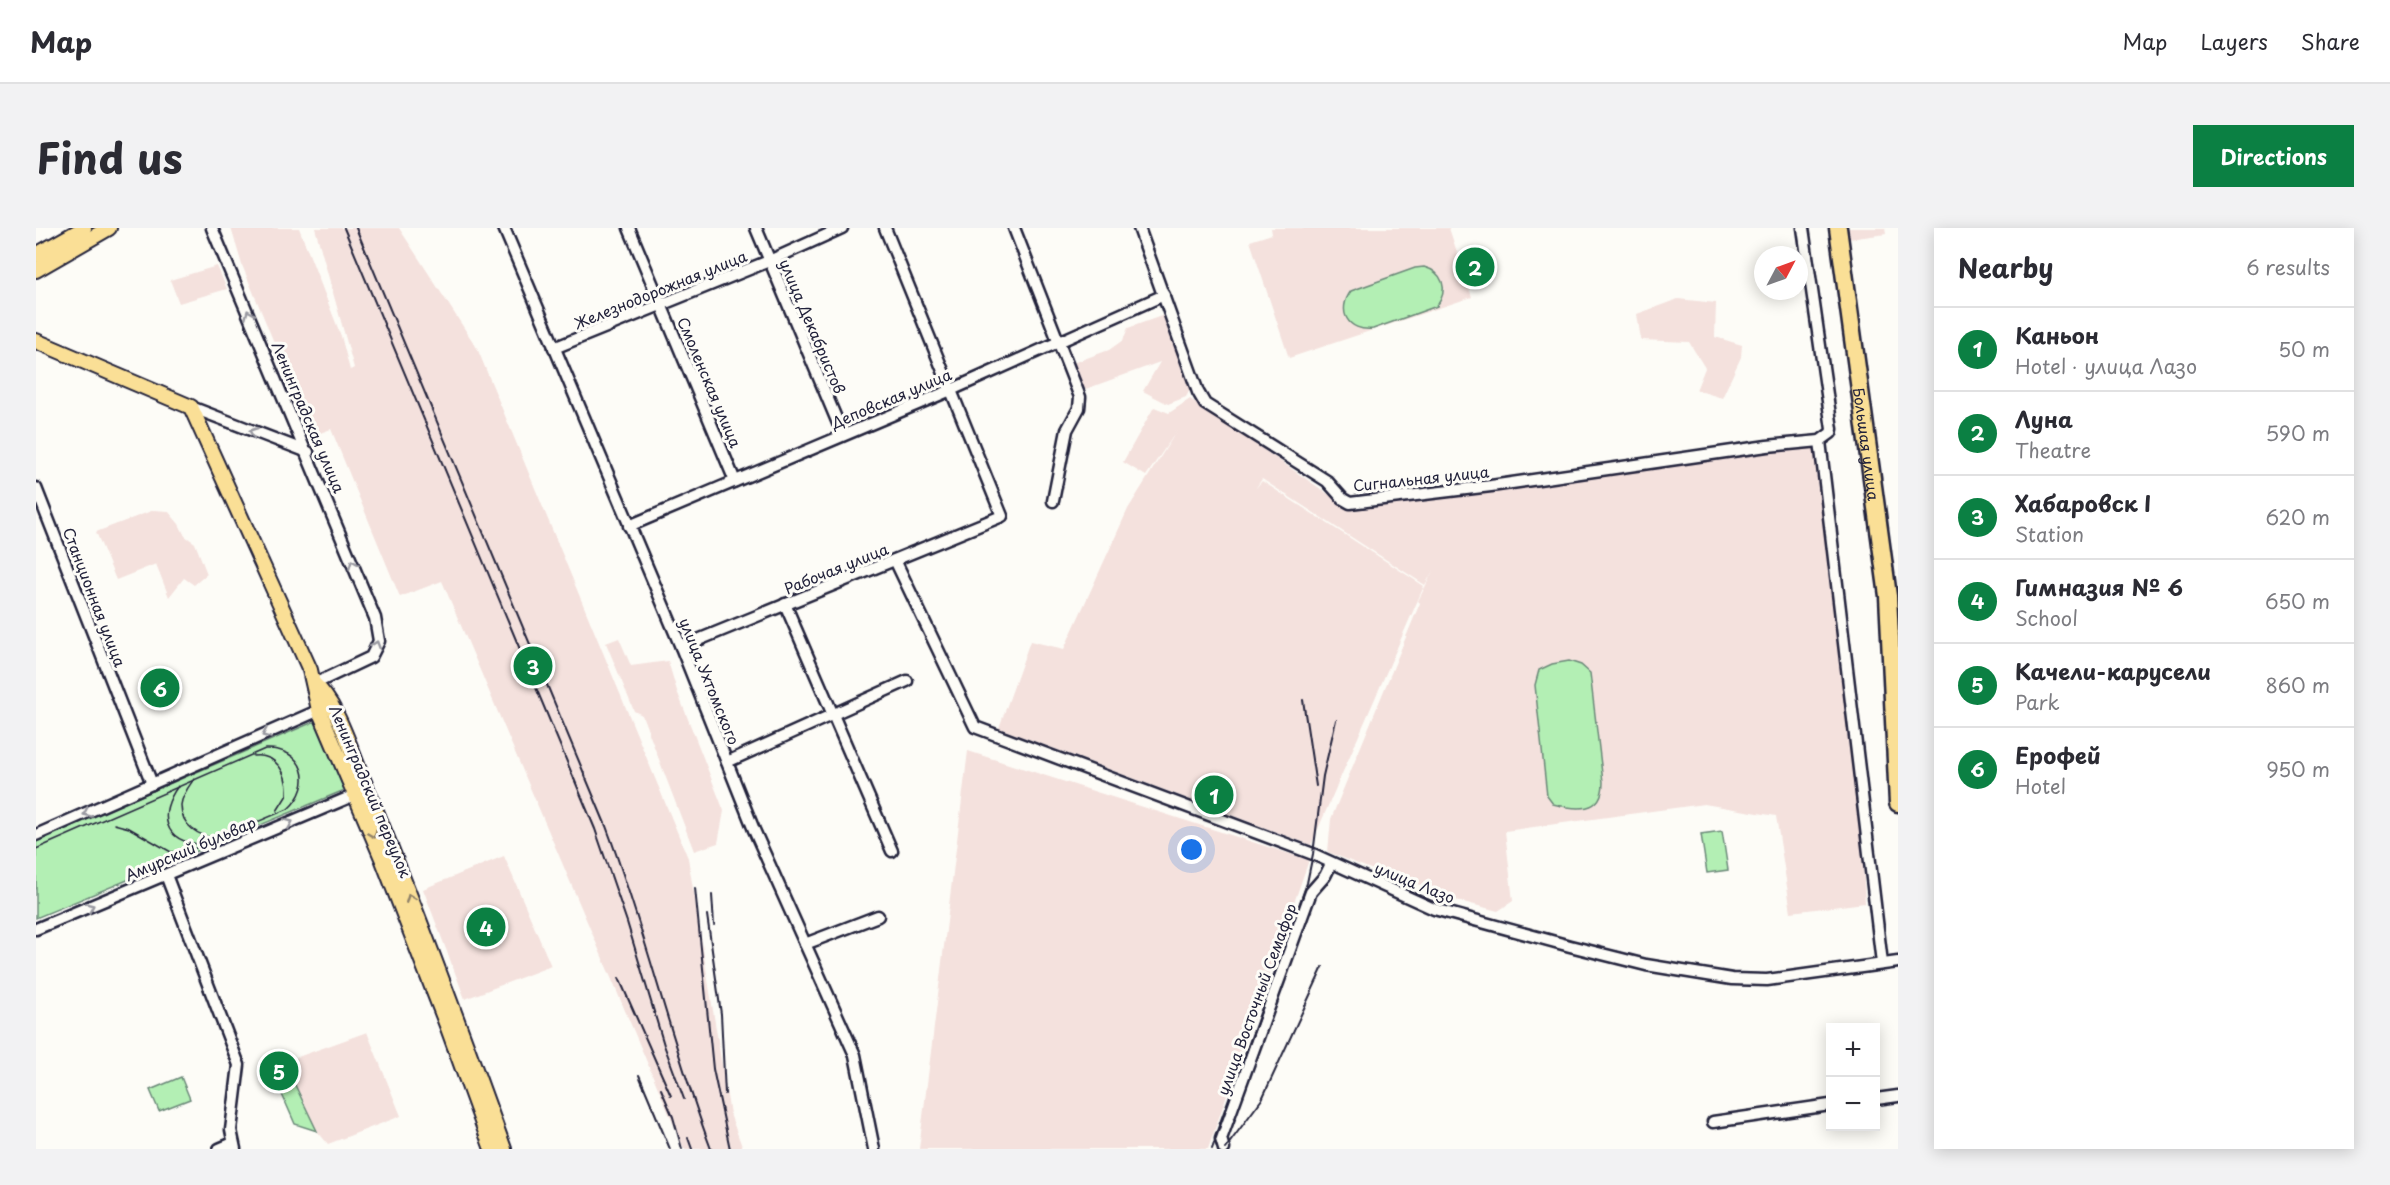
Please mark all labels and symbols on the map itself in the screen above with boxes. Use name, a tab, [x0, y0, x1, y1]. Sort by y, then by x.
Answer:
street label: Железнодорожная улица	[570, 243, 751, 334]
pin: 2	[1456, 244, 1494, 290]
north arrow	[1754, 246, 1808, 300]
street label: улица Декабристов	[774, 255, 852, 397]
one-way arrow	[244, 309, 256, 320]
street label: Смоленская улица	[672, 313, 748, 451]
street label: Ленинградская улица	[267, 338, 352, 497]
street label: Деповская улица	[826, 362, 955, 434]
street label: Большая улица	[1848, 386, 1886, 503]
one-way arrow	[248, 427, 259, 439]
street label: Сигнальная улица	[1352, 459, 1491, 497]
street label: Станционная улица	[58, 524, 132, 671]
street label: Рабочая улица	[781, 536, 892, 599]
one-way arrow	[348, 559, 360, 570]
street label: улица Ухтомского	[674, 614, 746, 748]
one-way arrow	[369, 640, 381, 651]
pin: 3	[514, 644, 552, 688]
pin: 6	[140, 666, 180, 710]
street label: Ленинградский переулок	[324, 701, 418, 881]
one-way arrow	[261, 727, 272, 739]
pin: 1	[1194, 772, 1234, 818]
one-way arrow	[83, 805, 94, 817]
street label: Амурский бульвар	[121, 810, 259, 886]
one-way arrow	[283, 818, 294, 830]
one-way arrow	[365, 829, 378, 839]
your location	[1177, 835, 1206, 864]
street label: улица Лазо	[1371, 855, 1459, 909]
one-way arrow	[404, 893, 417, 903]
street label: улица Восточный Семафор	[1211, 900, 1302, 1098]
one-way arrow	[84, 902, 95, 914]
pin: 4	[466, 904, 506, 950]
pin: 5	[260, 1048, 298, 1094]

